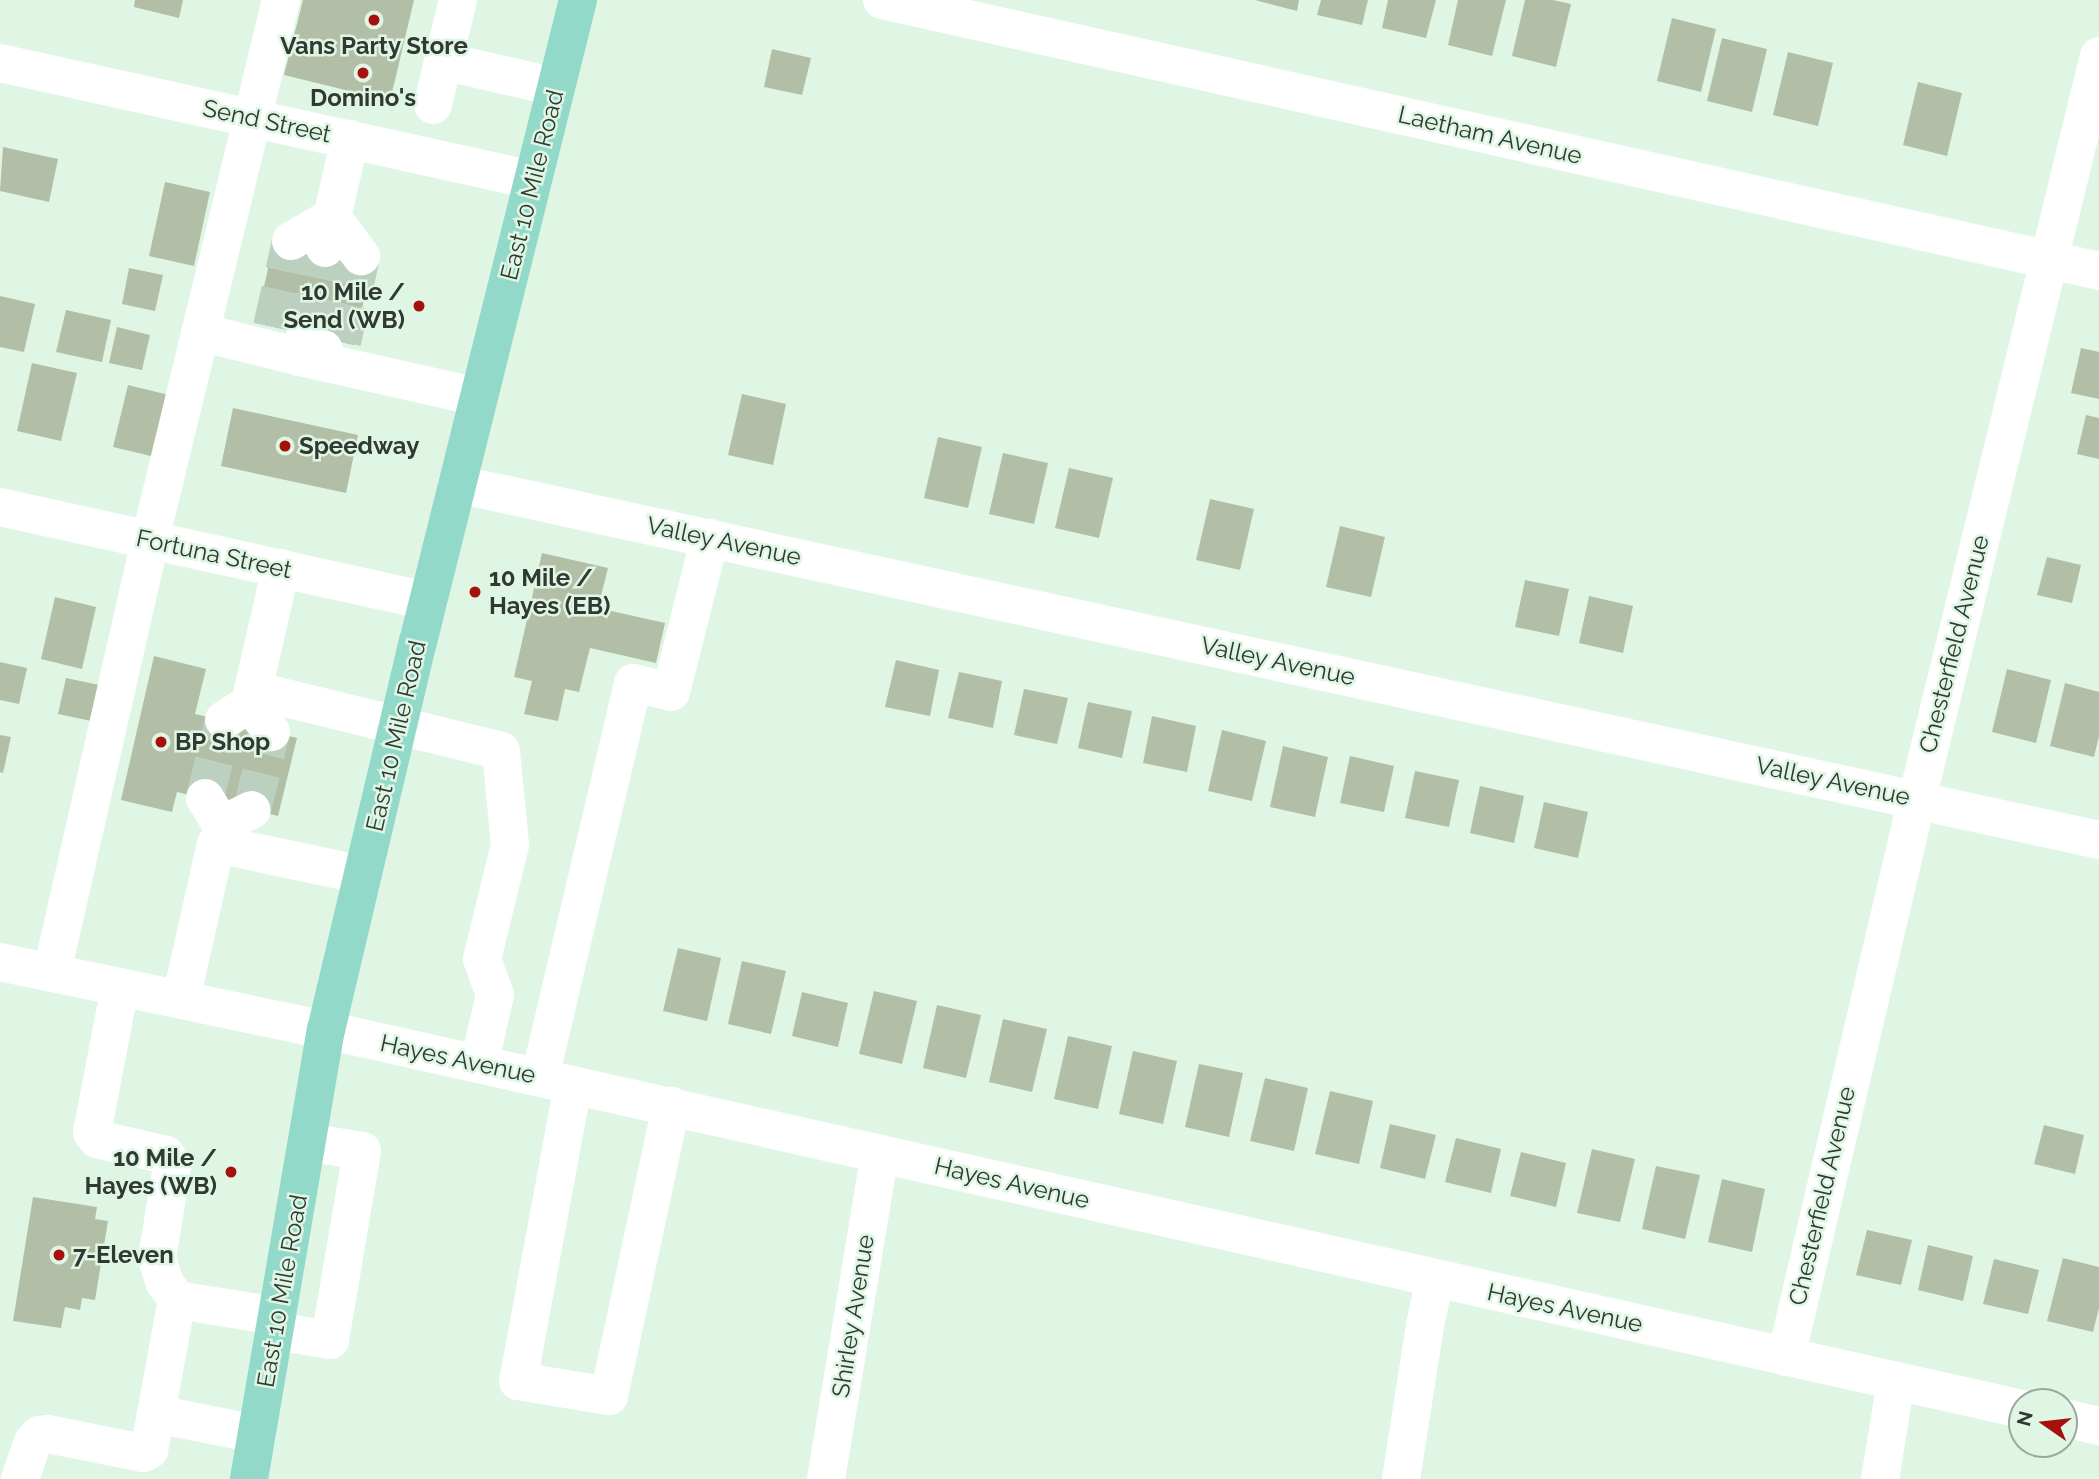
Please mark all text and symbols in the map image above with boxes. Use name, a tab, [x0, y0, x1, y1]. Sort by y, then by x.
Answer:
marker: Vans Party Store	[366, 12, 382, 28]
place label: Vans Party Store	[280, 32, 468, 60]
marker: Domino's	[355, 65, 371, 81]
place label: Domino's	[310, 84, 416, 112]
street label: East 10 Mile Road	[494, 87, 570, 283]
street label: Send Street	[200, 93, 334, 149]
street label: Laetham Avenue	[1395, 100, 1585, 170]
place label: 10 Mile / Send (WB)	[283, 278, 405, 334]
marker: 10 Mile / Send (WB)	[411, 298, 427, 314]
place label: Speedway	[299, 432, 419, 460]
marker: Speedway	[277, 438, 293, 454]
street label: Valley Avenue	[644, 510, 804, 572]
street label: Fortuna Street	[134, 523, 294, 585]
street label: Chesterfield Avenue	[1913, 532, 1995, 756]
place label: 10 Mile / Hayes (EB)	[489, 564, 610, 620]
marker: 10 Mile / Hayes (EB)	[467, 584, 483, 600]
street label: Valley Avenue	[1198, 630, 1358, 692]
street label: East 10 Mile Road	[360, 638, 432, 834]
place label: BP Shop	[175, 728, 271, 756]
marker: BP Shop	[153, 734, 169, 750]
street label: Valley Avenue	[1753, 750, 1913, 812]
street label: Hayes Avenue	[377, 1028, 539, 1090]
street label: Chesterfield Avenue	[1783, 1083, 1861, 1309]
place label: 10 Mile / Hayes (WB)	[84, 1144, 217, 1200]
street label: Hayes Avenue	[931, 1151, 1093, 1215]
marker: 10 Mile / Hayes (WB)	[223, 1164, 239, 1180]
street label: East 10 Mile Road	[251, 1192, 313, 1390]
street label: Shirley Avenue	[826, 1232, 880, 1400]
place label: 7-Eleven	[73, 1241, 174, 1269]
marker: 7-Eleven	[51, 1247, 67, 1263]
street label: Hayes Avenue	[1484, 1277, 1646, 1339]
north arrow	[2008, 1388, 2078, 1458]
text: N	[2012, 1409, 2037, 1428]

